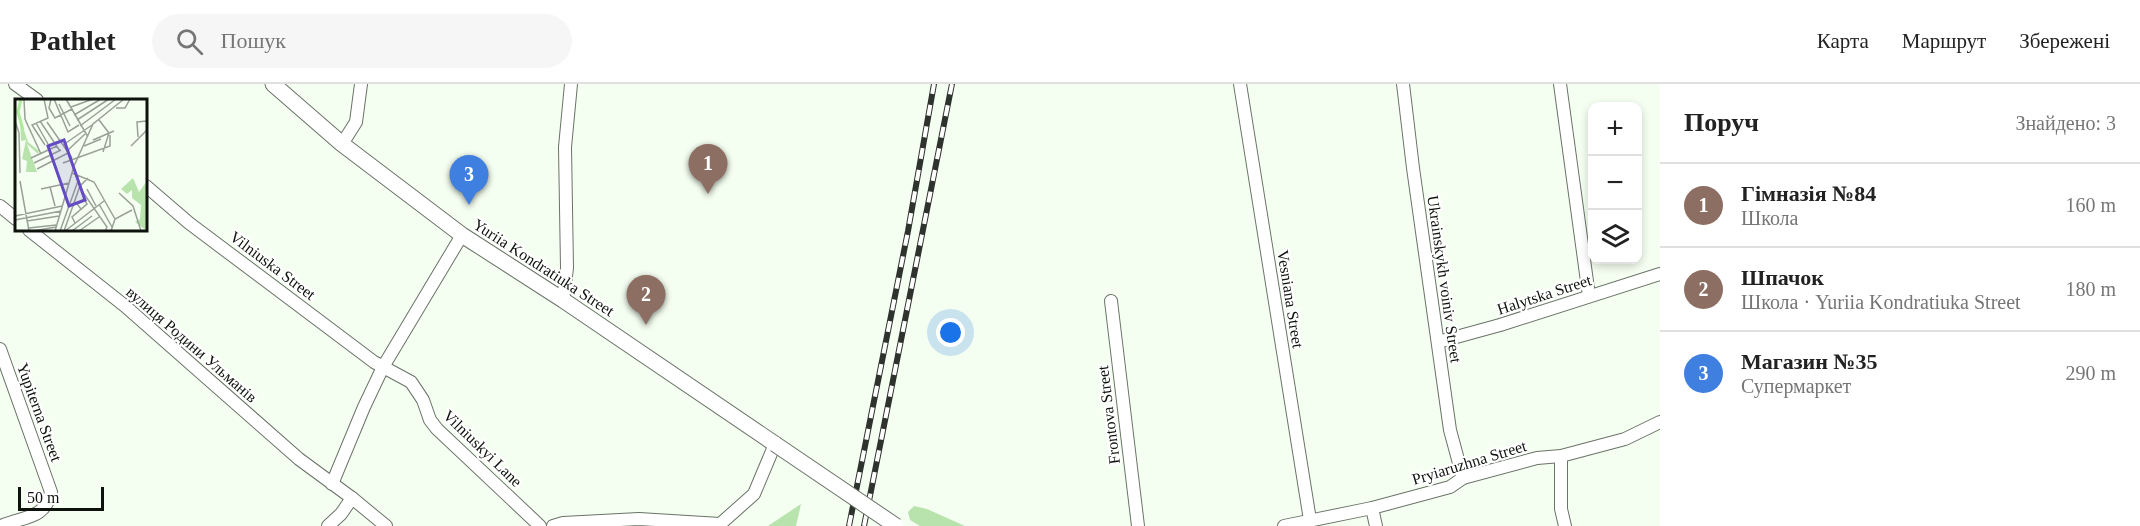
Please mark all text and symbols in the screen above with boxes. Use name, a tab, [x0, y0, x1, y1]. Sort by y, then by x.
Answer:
search box	[152, 14, 572, 68]
text: Pathlet	[30, 25, 116, 56]
icon: search	[173, 25, 206, 58]
text: Пошук	[221, 28, 286, 53]
text: Карта	[1817, 29, 1869, 53]
text: Маршрут	[1902, 29, 1986, 53]
text: Збережені	[2019, 29, 2110, 53]
inset map	[15, 99, 147, 231]
map controls	[1588, 102, 1642, 264]
button: +	[1588, 102, 1642, 156]
text: Поруч	[1684, 108, 1759, 137]
text: Знайдено: 3	[2015, 112, 2116, 134]
pin: 1	[688, 144, 728, 194]
pin: 3	[450, 156, 488, 205]
button: −	[1588, 156, 1642, 210]
text: Гімназія №84	[1741, 181, 1876, 206]
street label: Ukrainskykh voiniv Street	[1423, 194, 1465, 365]
text: 1	[1699, 194, 1709, 216]
text: 160 m	[2065, 194, 2116, 216]
text: Школа	[1741, 207, 1798, 229]
button: layers	[1588, 210, 1642, 264]
street label: Yuriia Kondratiuka Street	[470, 216, 618, 320]
street label: Vilniuska Street	[227, 228, 319, 303]
street label: Vesniana Street	[1274, 249, 1307, 350]
text: Шпачок	[1741, 265, 1824, 290]
street label: Halytska Street	[1495, 271, 1594, 319]
pin: 2	[626, 276, 666, 325]
text: 2	[1699, 278, 1709, 300]
text: 180 m	[2065, 278, 2116, 300]
street label: вулиця Родини Ульманів	[122, 283, 261, 407]
text: Школа · Yuriia Kondratiuka Street	[1741, 291, 2021, 313]
your location	[936, 318, 965, 347]
text: Магазин №35	[1741, 349, 1878, 374]
street label: Yupiterna Street	[13, 361, 65, 465]
text: 3	[1699, 362, 1709, 384]
text: 290 m	[2065, 362, 2116, 384]
street label: Frontova Street	[1094, 364, 1123, 465]
text: Супермаркет	[1741, 375, 1851, 397]
street label: Vilniuskyi Lane	[439, 407, 525, 491]
street label: Pryiaruzhna Street	[1410, 437, 1529, 489]
scale bar	[18, 484, 104, 512]
text: 50 m	[27, 489, 59, 506]

